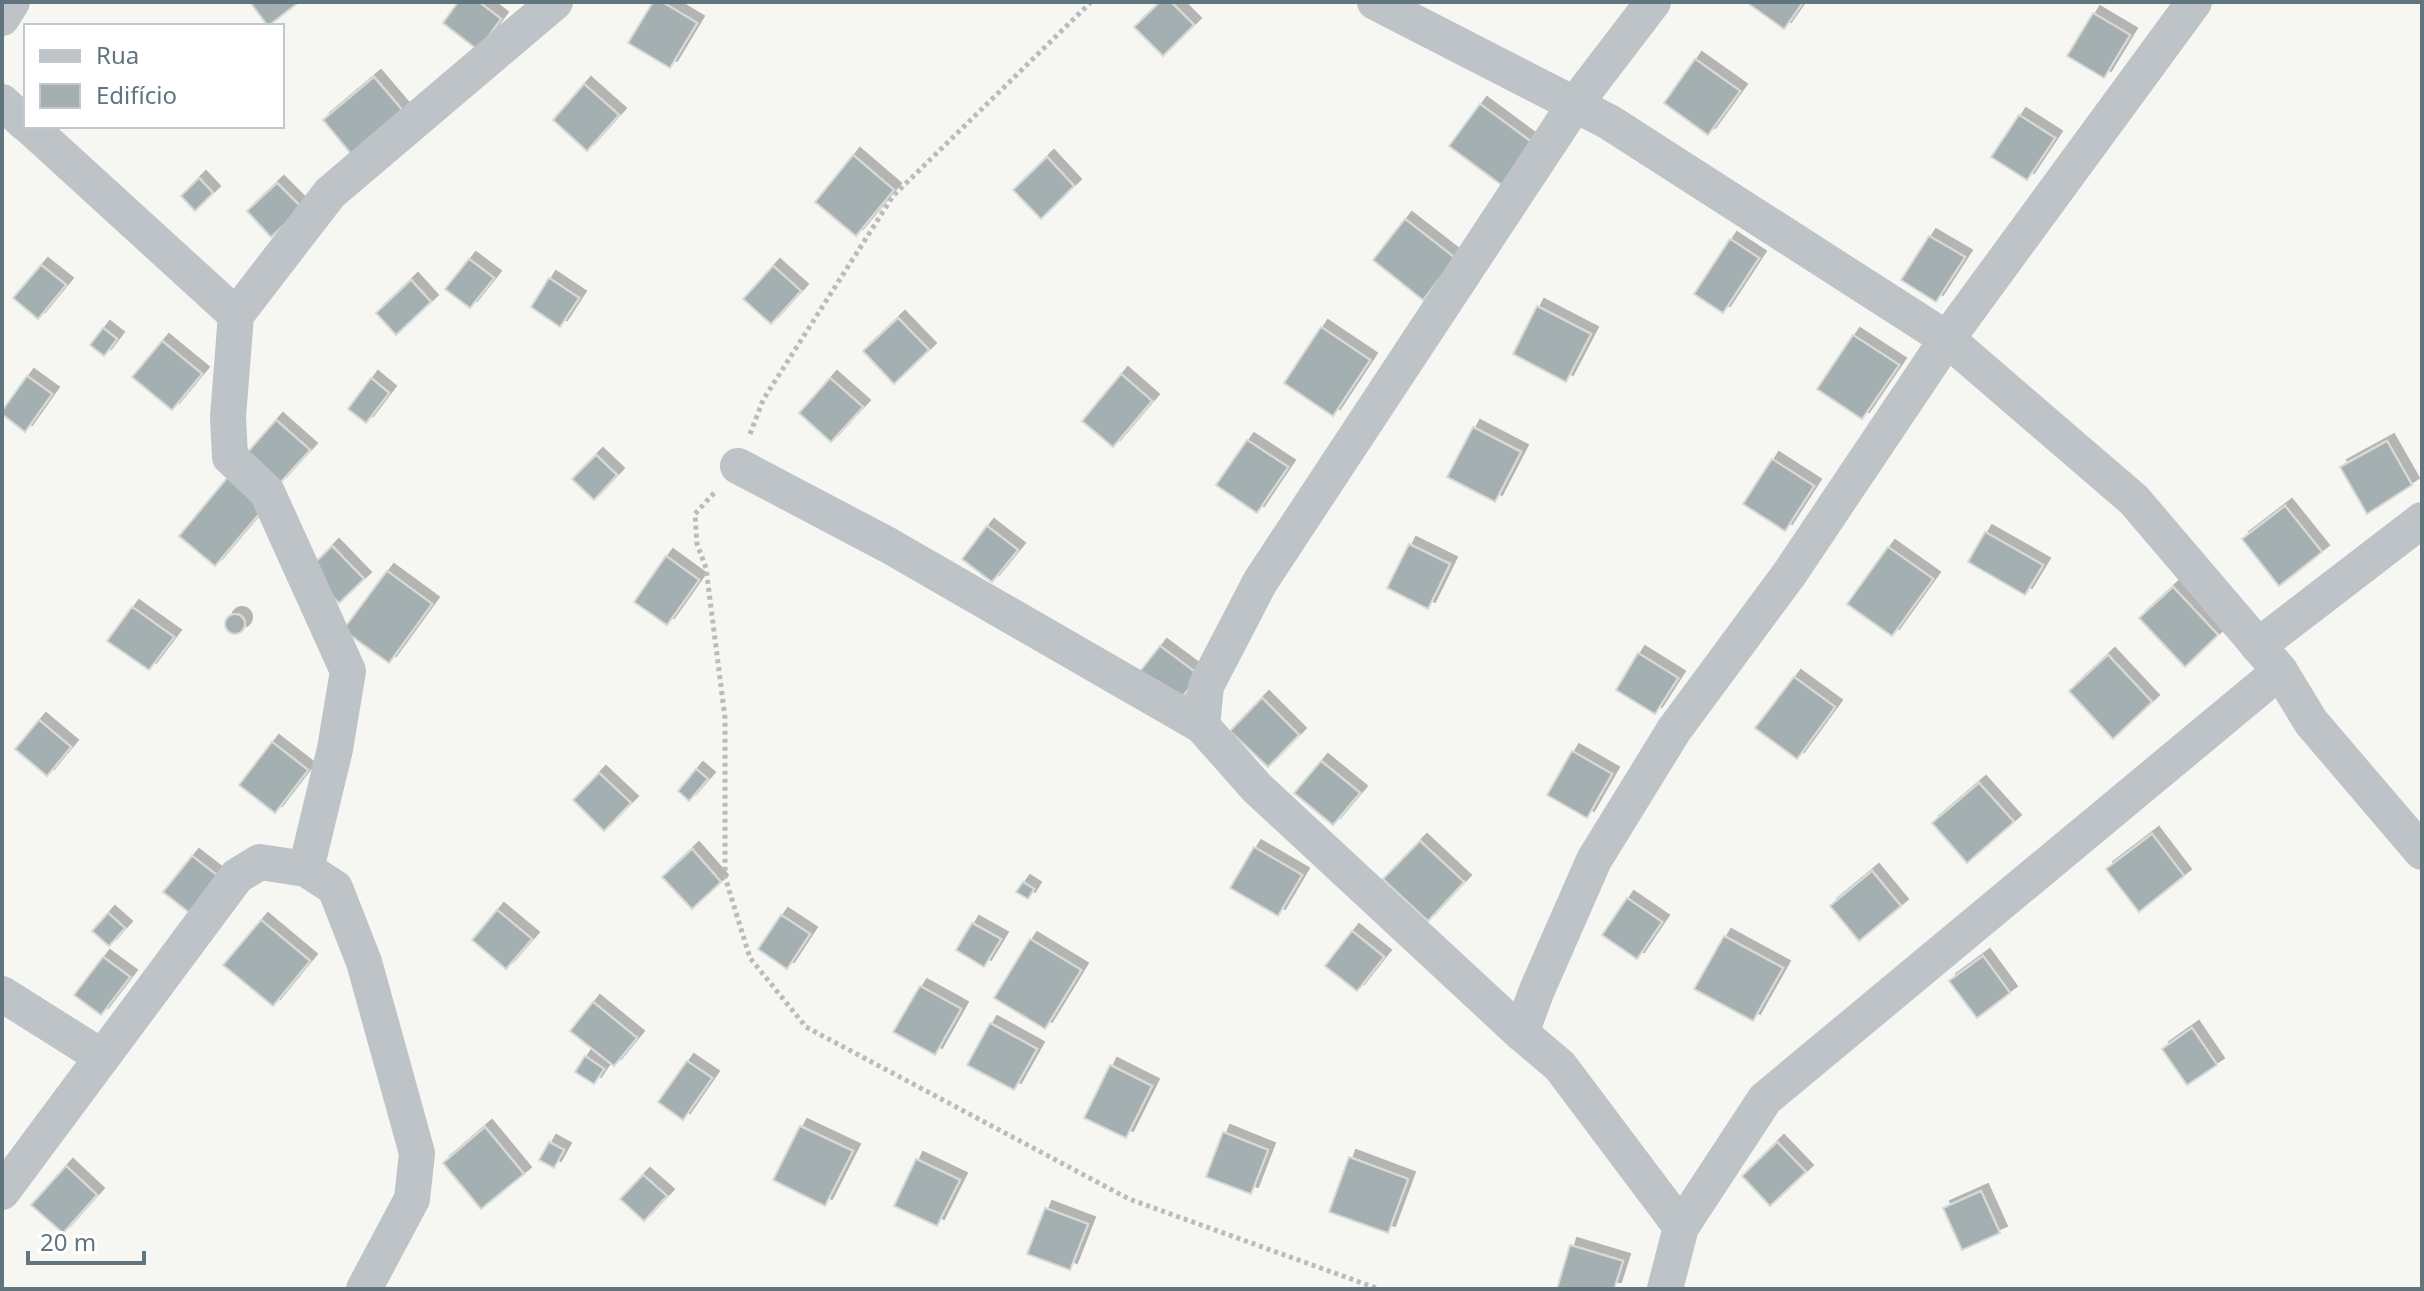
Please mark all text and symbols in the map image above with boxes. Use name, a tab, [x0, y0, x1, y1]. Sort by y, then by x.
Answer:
legend	[24, 24, 284, 128]
text: Rua	[96, 38, 139, 71]
text: Edifício	[96, 78, 177, 111]
scale bar	[28, 1215, 144, 1265]
text: 20 m	[40, 1225, 96, 1258]

